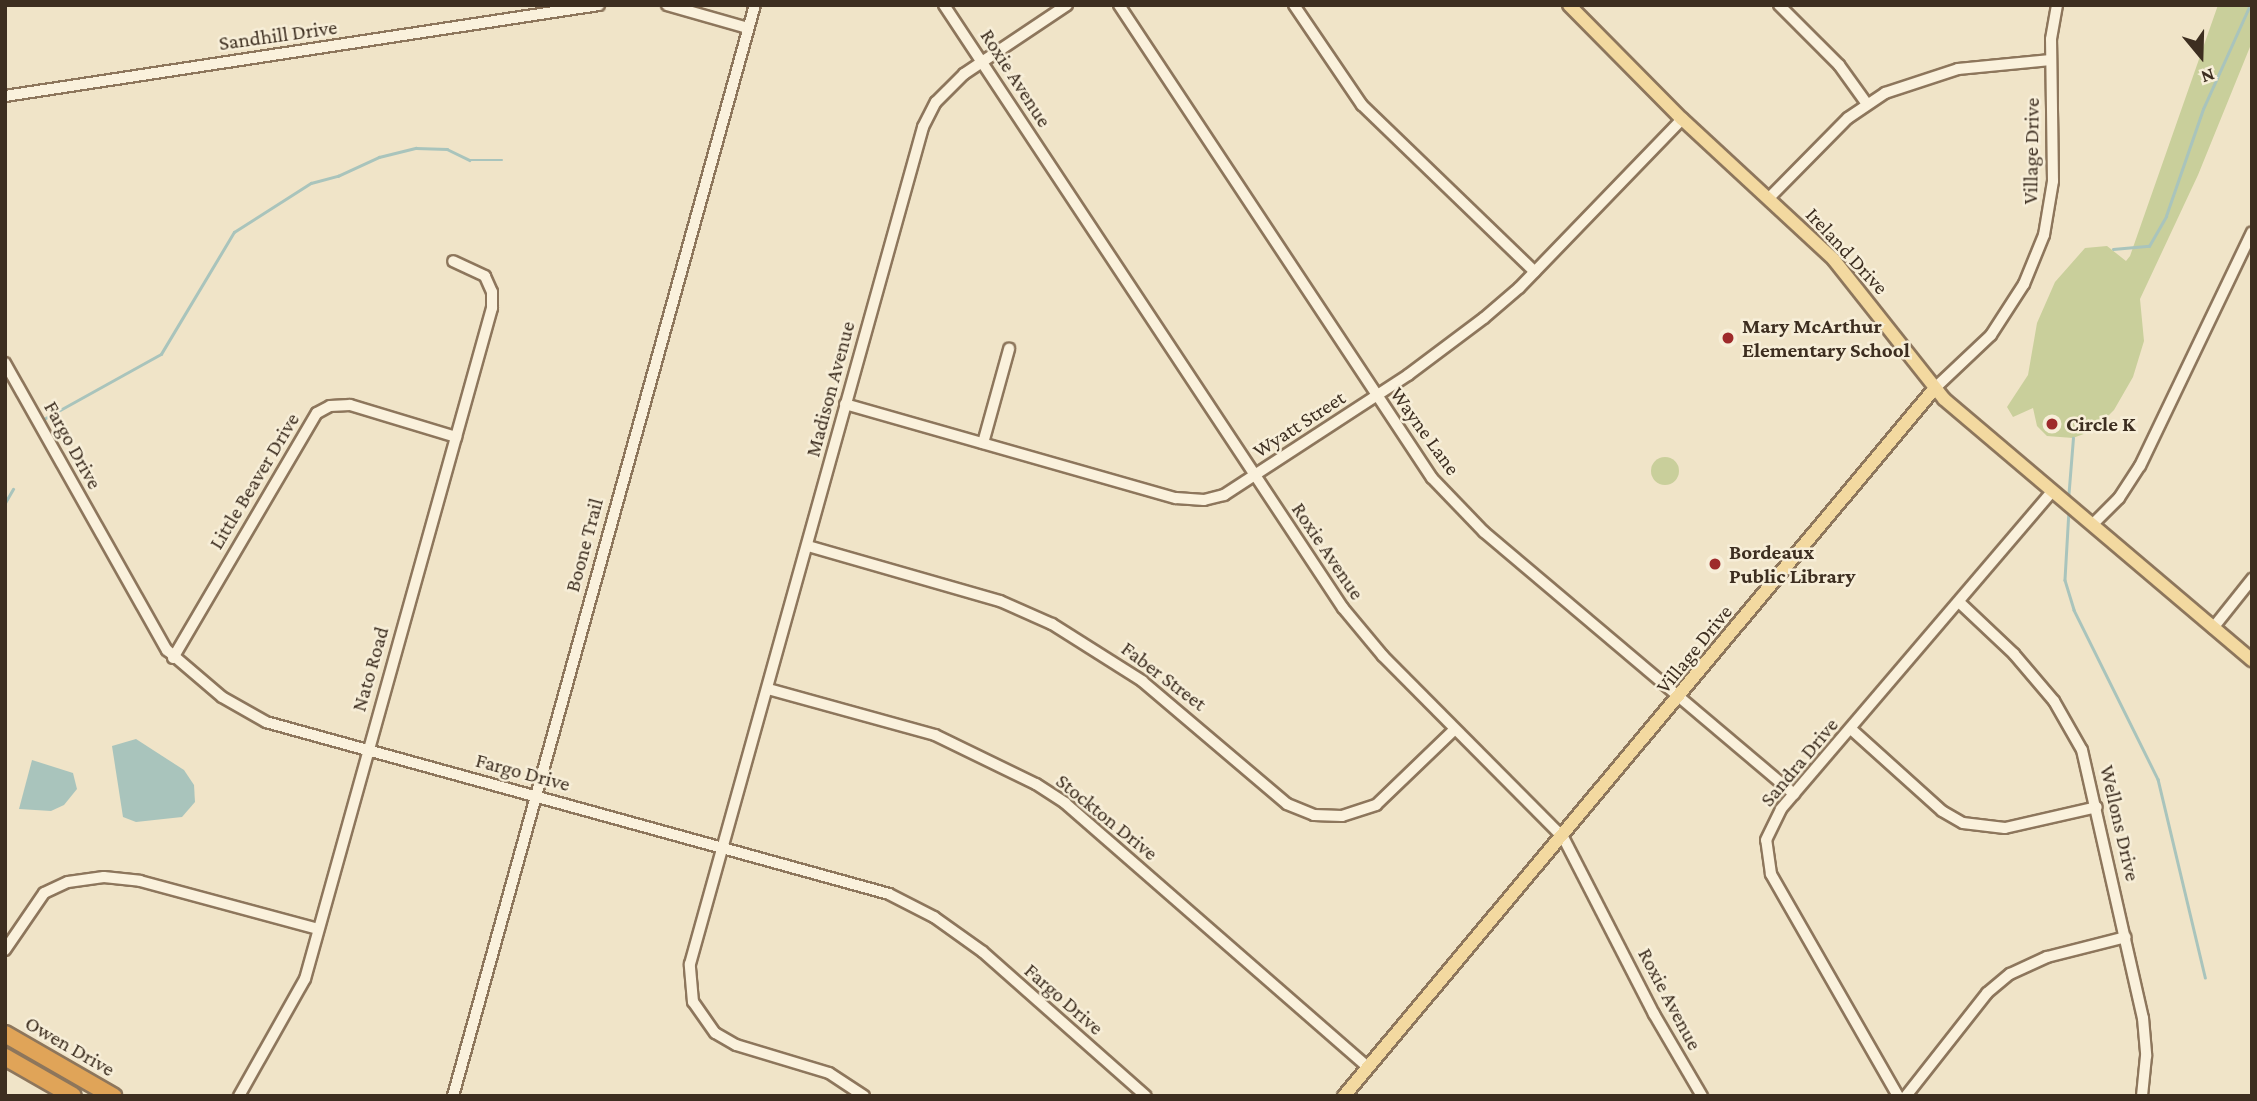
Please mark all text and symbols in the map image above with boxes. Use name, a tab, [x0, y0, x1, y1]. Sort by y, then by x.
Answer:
street label: Sandhill Drive	[217, 14, 339, 56]
north arrow	[2166, 21, 2236, 91]
street label: Roxie Avenue	[975, 24, 1057, 132]
text: N	[2198, 64, 2218, 88]
street label: Village Drive	[2017, 97, 2045, 205]
street label: Ireland Drive	[1800, 202, 1894, 300]
place label: Mary McArthur Elementary School	[1742, 313, 1910, 363]
street label: Madison Avenue	[800, 318, 860, 460]
marker: Mary McArthur Elementary School	[1720, 330, 1736, 346]
street label: Wayne Lane	[1385, 382, 1465, 480]
street label: Wyatt Street	[1248, 385, 1350, 463]
street label: Fargo Drive	[39, 397, 107, 493]
street label: Little Beaver Drive	[203, 408, 305, 554]
place label: Circle K	[2066, 411, 2135, 437]
marker: Circle K	[2044, 416, 2060, 432]
street label: Boone Trail	[559, 495, 609, 595]
street label: Roxie Avenue	[1286, 498, 1370, 604]
place label: Bordeaux Public Library	[1729, 539, 1855, 589]
marker: Bordeaux Public Library	[1707, 556, 1723, 572]
street label: Village Drive	[1651, 600, 1737, 698]
street label: Nato Road	[346, 624, 394, 714]
street label: Faber Street	[1116, 636, 1212, 716]
street label: Sandra Drive	[1755, 712, 1843, 812]
street label: Fargo Drive	[473, 747, 573, 797]
street label: Wellons Drive	[2094, 763, 2146, 883]
street label: Stockton Drive	[1051, 768, 1163, 866]
street label: Roxie Avenue	[1633, 944, 1707, 1054]
street label: Fargo Drive	[1019, 958, 1109, 1040]
street label: Owen Drive	[21, 1010, 119, 1082]

